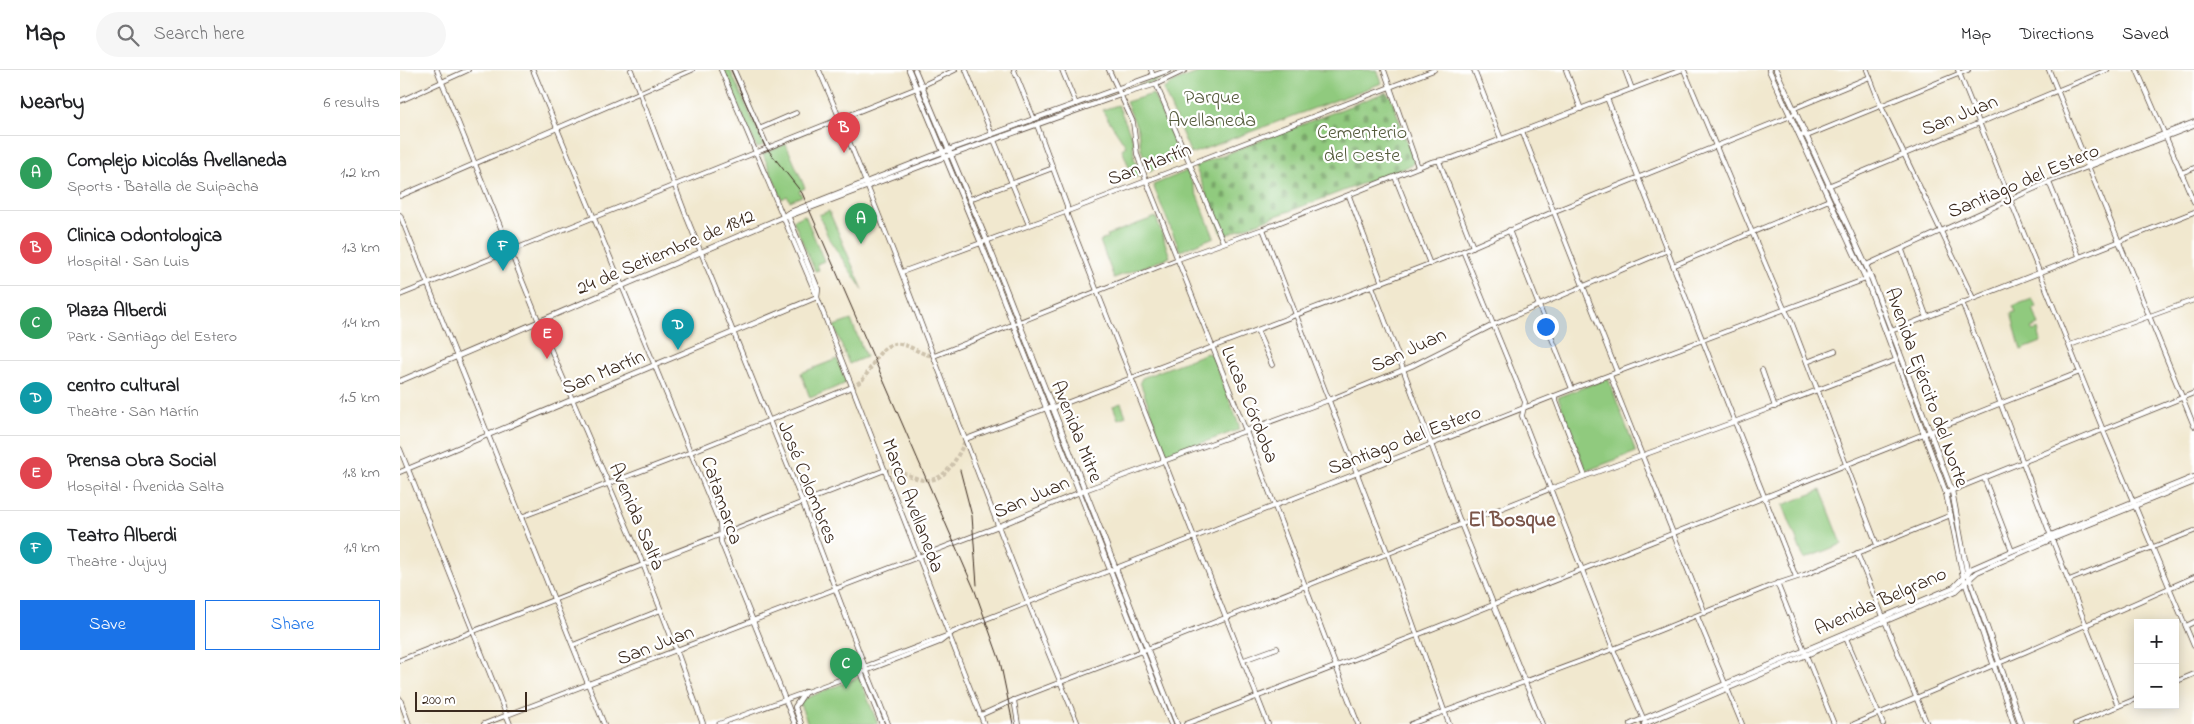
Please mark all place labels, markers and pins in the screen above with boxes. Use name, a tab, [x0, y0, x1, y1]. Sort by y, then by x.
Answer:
pin: B	[828, 112, 860, 153]
pin: A	[845, 203, 877, 244]
pin: F	[487, 230, 519, 271]
pin: D	[662, 309, 694, 350]
pin: E	[531, 318, 563, 359]
pin: C	[830, 648, 862, 689]

